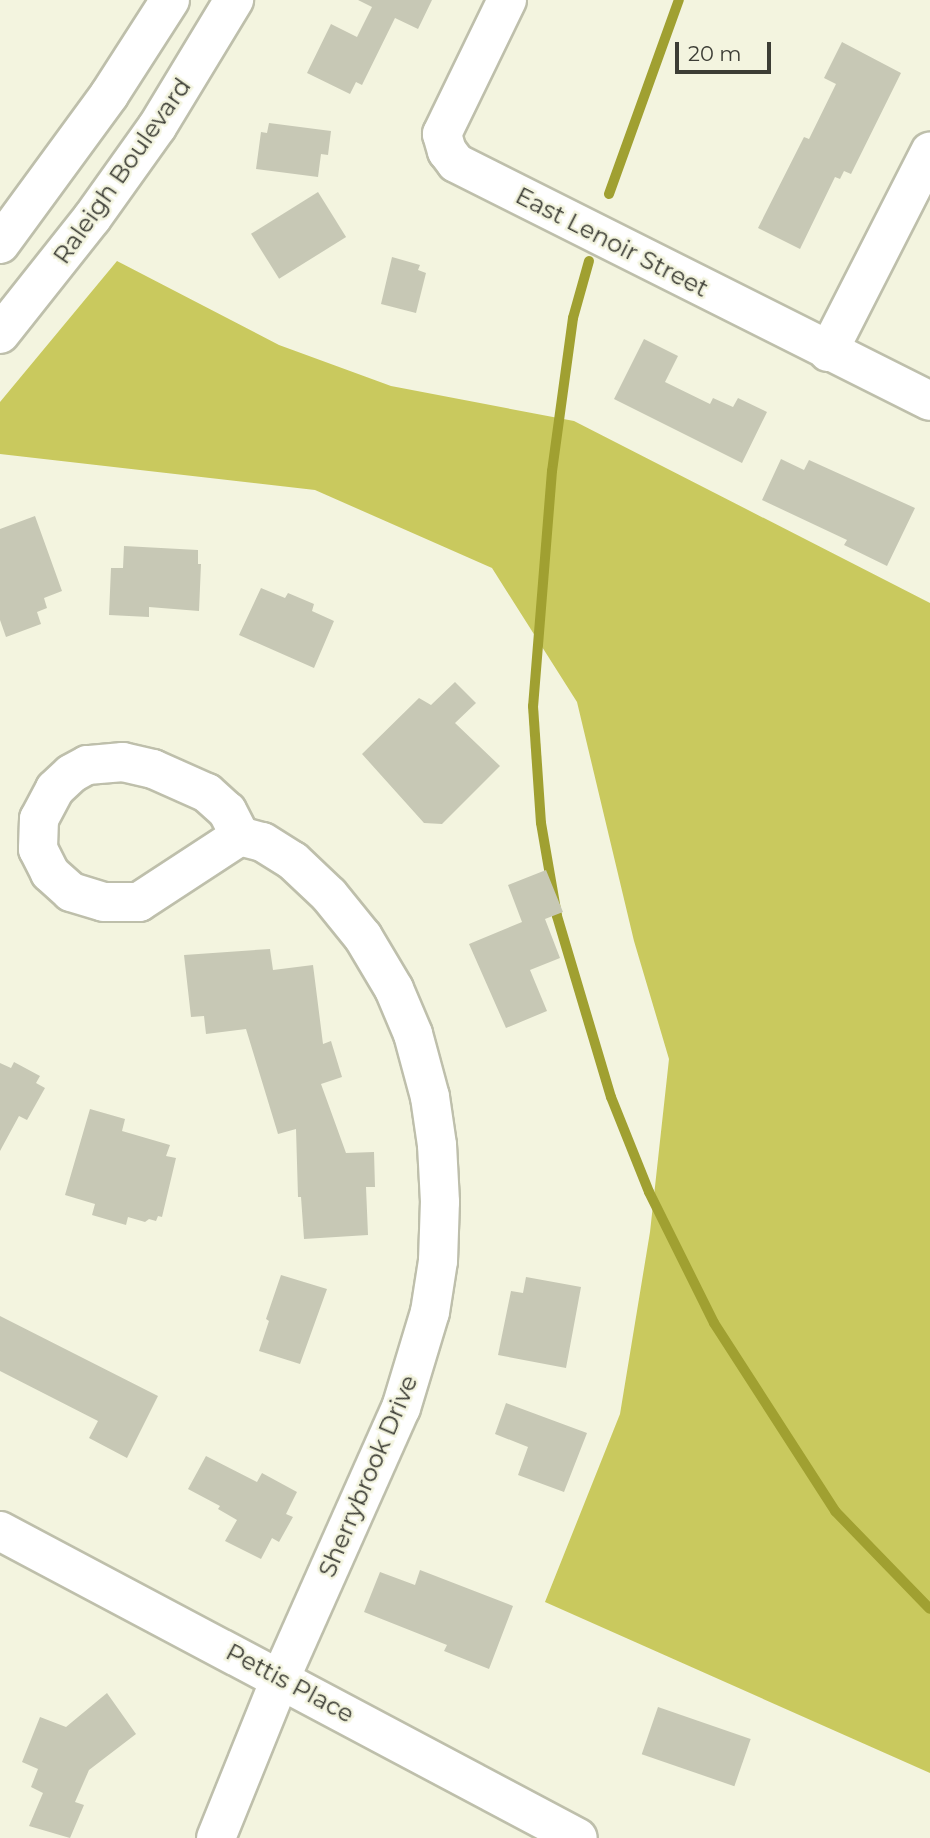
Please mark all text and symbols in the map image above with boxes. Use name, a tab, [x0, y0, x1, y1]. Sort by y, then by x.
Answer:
scale bar	[678, 28, 774, 72]
text: 20 m	[688, 41, 742, 66]
street label: Raleigh Boulevard	[47, 73, 197, 269]
street label: East Lenoir Street	[511, 181, 713, 303]
street label: Sherrybrook Drive	[312, 1371, 424, 1581]
street label: Pettis Place	[221, 1637, 359, 1729]

